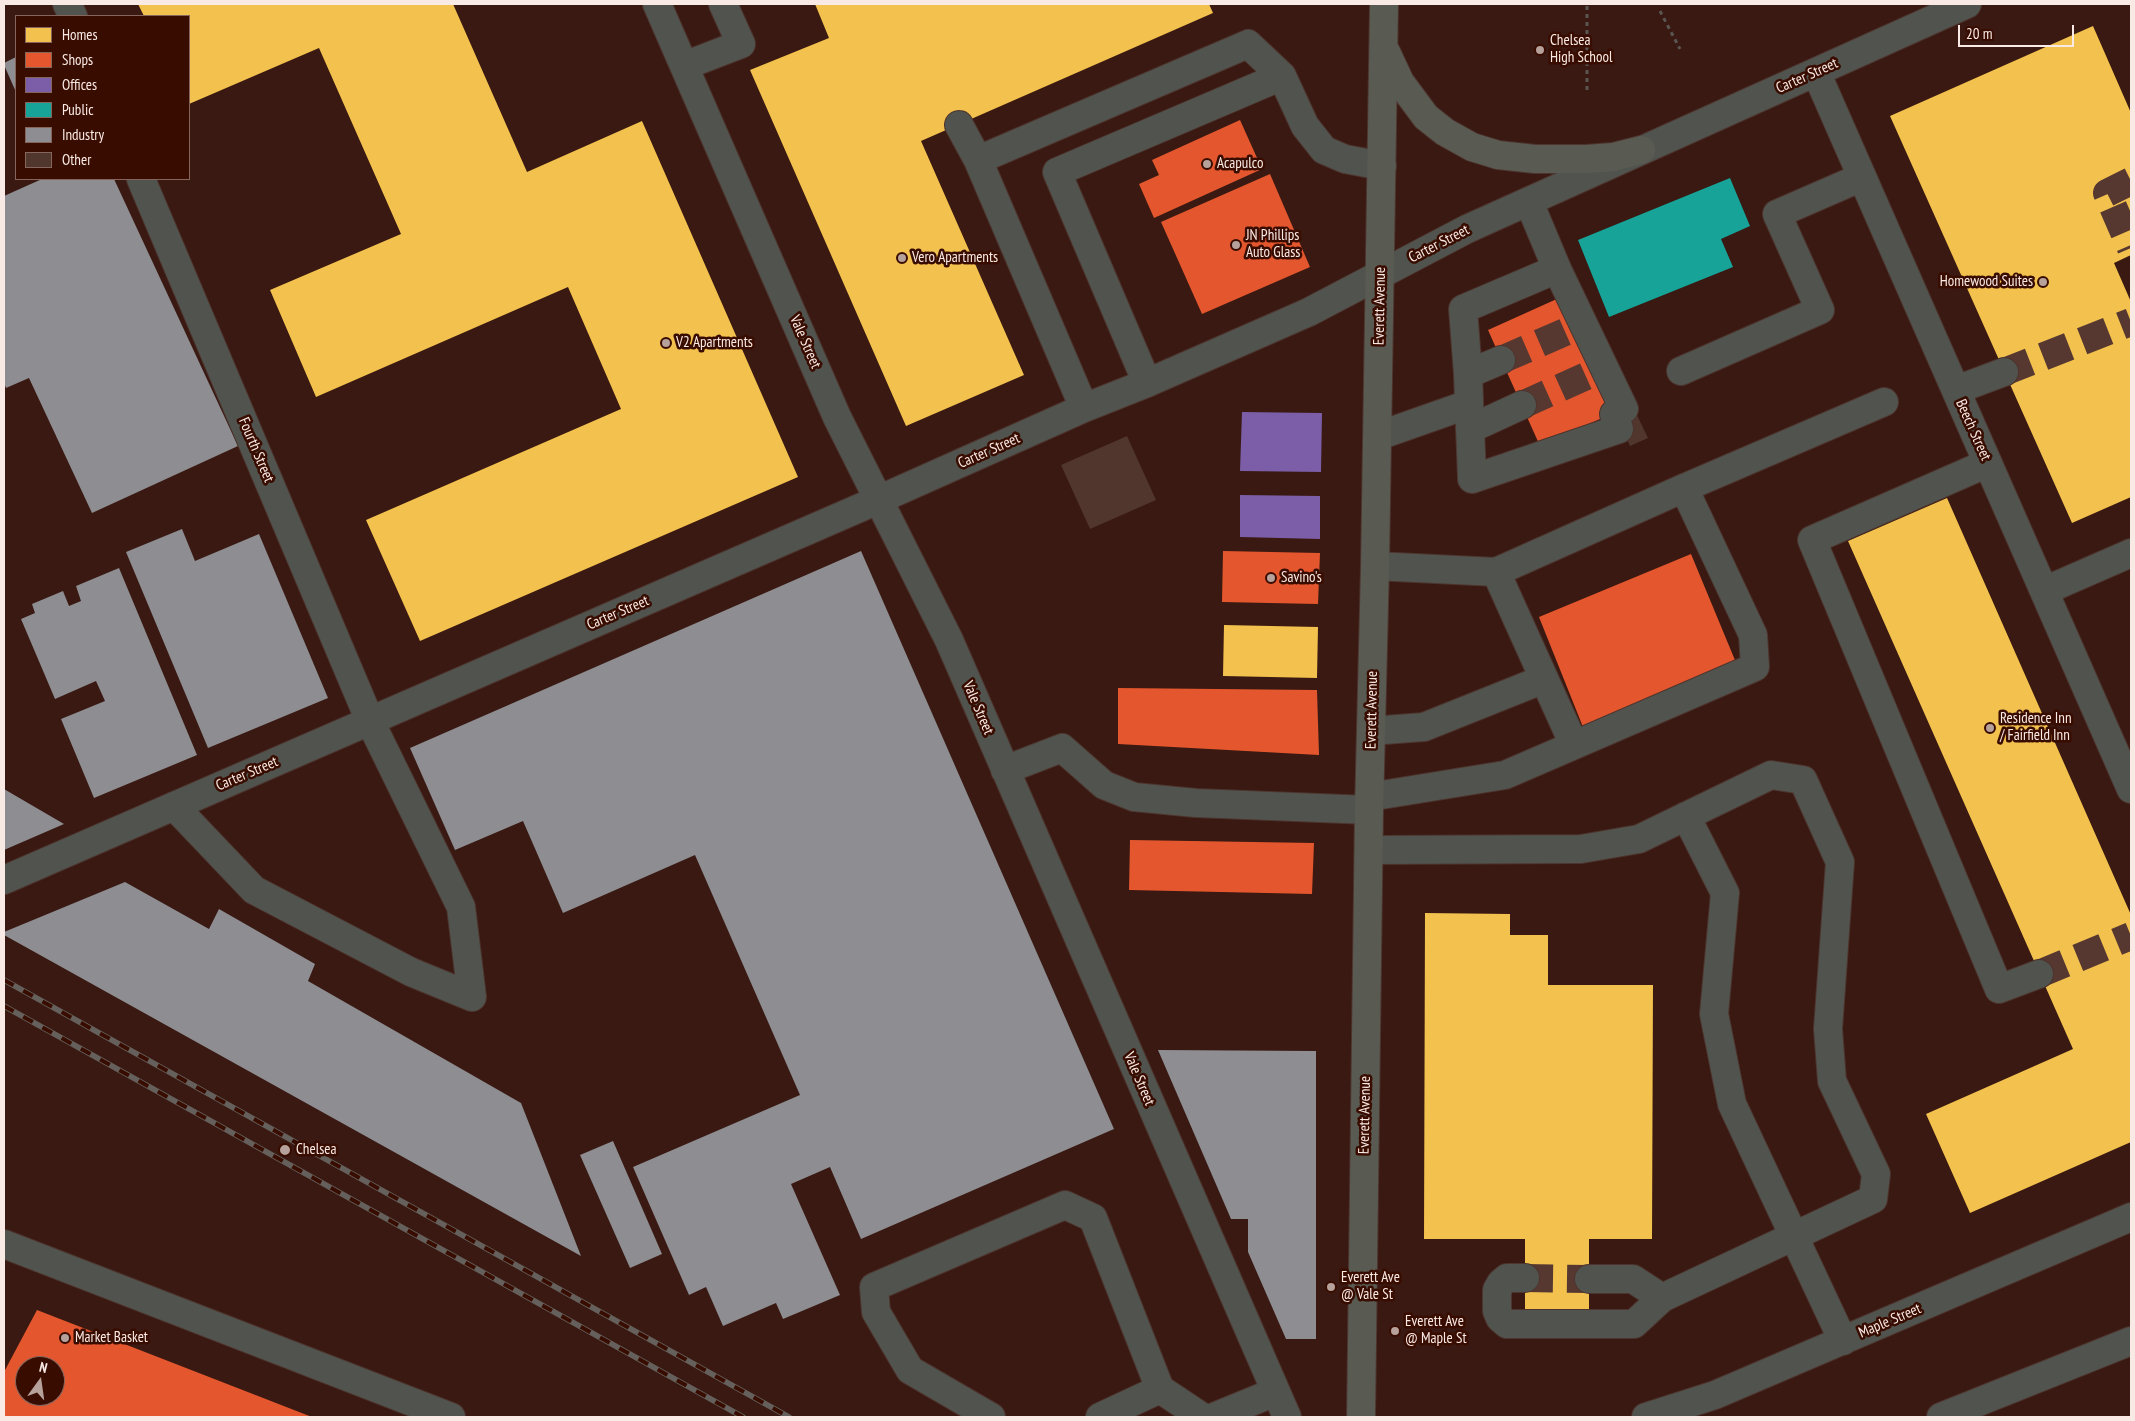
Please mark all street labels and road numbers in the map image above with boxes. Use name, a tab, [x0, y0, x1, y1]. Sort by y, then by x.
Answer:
street label: Carter Street	[1773, 54, 1841, 98]
street label: Carter Street	[1406, 221, 1472, 267]
street label: Everett Avenue	[1370, 267, 1390, 345]
street label: Vale Street	[785, 313, 825, 371]
street label: Beech Street	[1951, 396, 1995, 464]
street label: Fourth Street	[234, 415, 278, 485]
street label: Carter Street	[955, 429, 1023, 473]
street label: Carter Street	[584, 592, 652, 634]
street label: Everett Avenue	[1362, 671, 1382, 749]
street label: Vale Street	[959, 679, 997, 737]
street label: Carter Street	[213, 753, 281, 795]
street label: Vale Street	[1120, 1050, 1158, 1108]
street label: Everett Avenue	[1355, 1076, 1375, 1154]
street label: Maple Street	[1856, 1300, 1924, 1342]

